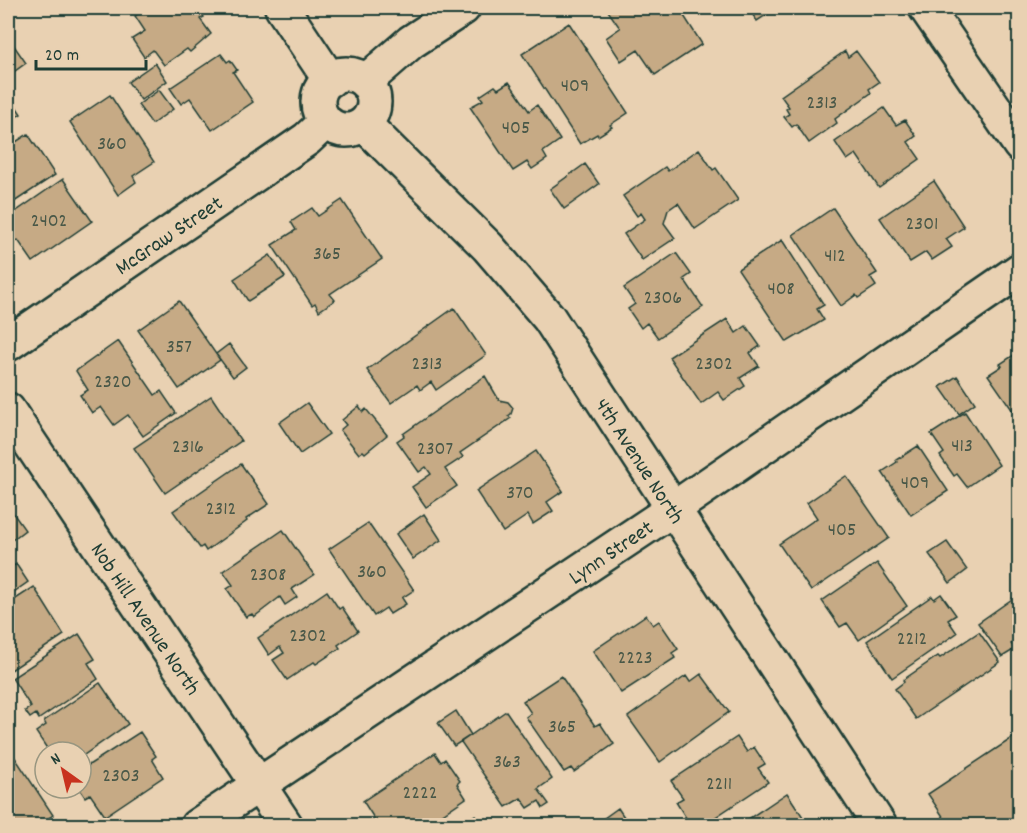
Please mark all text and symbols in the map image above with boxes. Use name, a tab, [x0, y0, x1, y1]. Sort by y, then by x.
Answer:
scale bar	[36, 33, 146, 71]
text: 20 m	[45, 44, 79, 69]
house number: 409	[561, 73, 589, 101]
house number: 2313	[807, 90, 837, 118]
house number: 405	[502, 115, 530, 143]
house number: 360	[97, 131, 127, 159]
street label: McGraw Street	[110, 189, 230, 284]
house number: 2402	[31, 208, 67, 236]
house number: 2301	[906, 211, 938, 239]
house number: 365	[313, 241, 341, 269]
house number: 412	[824, 243, 846, 271]
house number: 408	[767, 276, 795, 304]
house number: 2306	[644, 285, 682, 313]
house number: 357	[166, 334, 192, 362]
house number: 2313	[412, 351, 442, 379]
house number: 2302	[695, 351, 733, 379]
house number: 2320	[94, 369, 132, 397]
street label: 4th Avenue North	[586, 393, 690, 531]
house number: 413	[951, 433, 973, 461]
house number: 2316	[172, 434, 204, 462]
house number: 2307	[417, 436, 453, 464]
house number: 409	[901, 470, 929, 498]
house number: 370	[506, 480, 534, 508]
house number: 2312	[206, 496, 236, 524]
street label: Lynn Street	[563, 514, 661, 594]
house number: 405	[828, 517, 856, 545]
street label: Nob Hill Avenue North	[81, 537, 207, 703]
house number: 360	[357, 559, 387, 587]
house number: 2308	[250, 562, 286, 590]
house number: 2302	[289, 623, 327, 651]
house number: 2212	[897, 626, 927, 654]
house number: 2223	[617, 645, 653, 673]
house number: 365	[548, 714, 576, 742]
north arrow	[33, 740, 93, 800]
text: N	[46, 748, 66, 771]
house number: 363	[493, 749, 521, 777]
house number: 2303	[102, 763, 140, 791]
house number: 2211	[706, 771, 732, 799]
house number: 2222	[403, 780, 437, 808]

